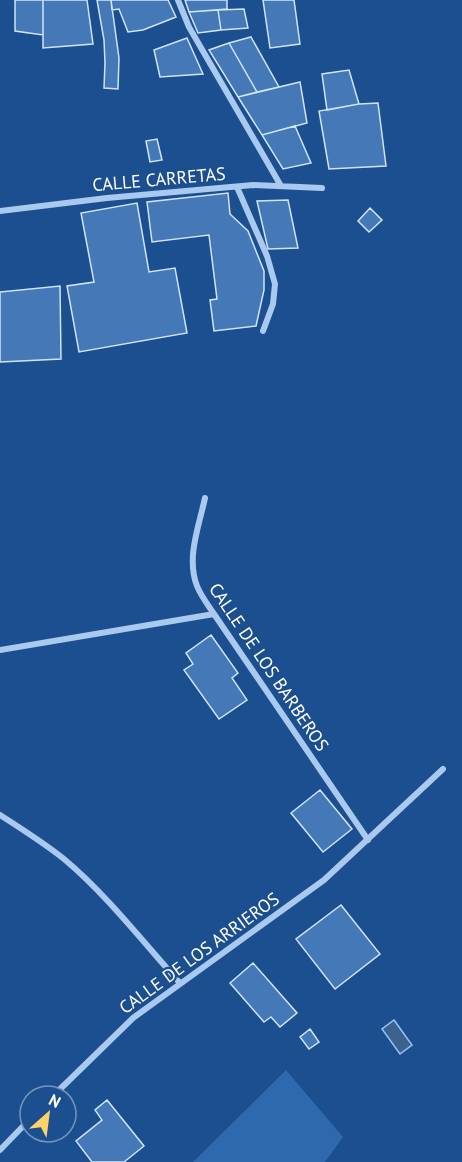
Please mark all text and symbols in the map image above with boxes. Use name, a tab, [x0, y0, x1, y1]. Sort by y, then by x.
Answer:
street label: CALLE CARRETAS	[91, 162, 227, 196]
street label: CALLE DE LOS BARBEROS	[204, 578, 334, 756]
street label: CALLE DE LOS ARRIEROS	[114, 887, 284, 1019]
north arrow	[18, 1084, 78, 1144]
text: N	[46, 1089, 64, 1112]

